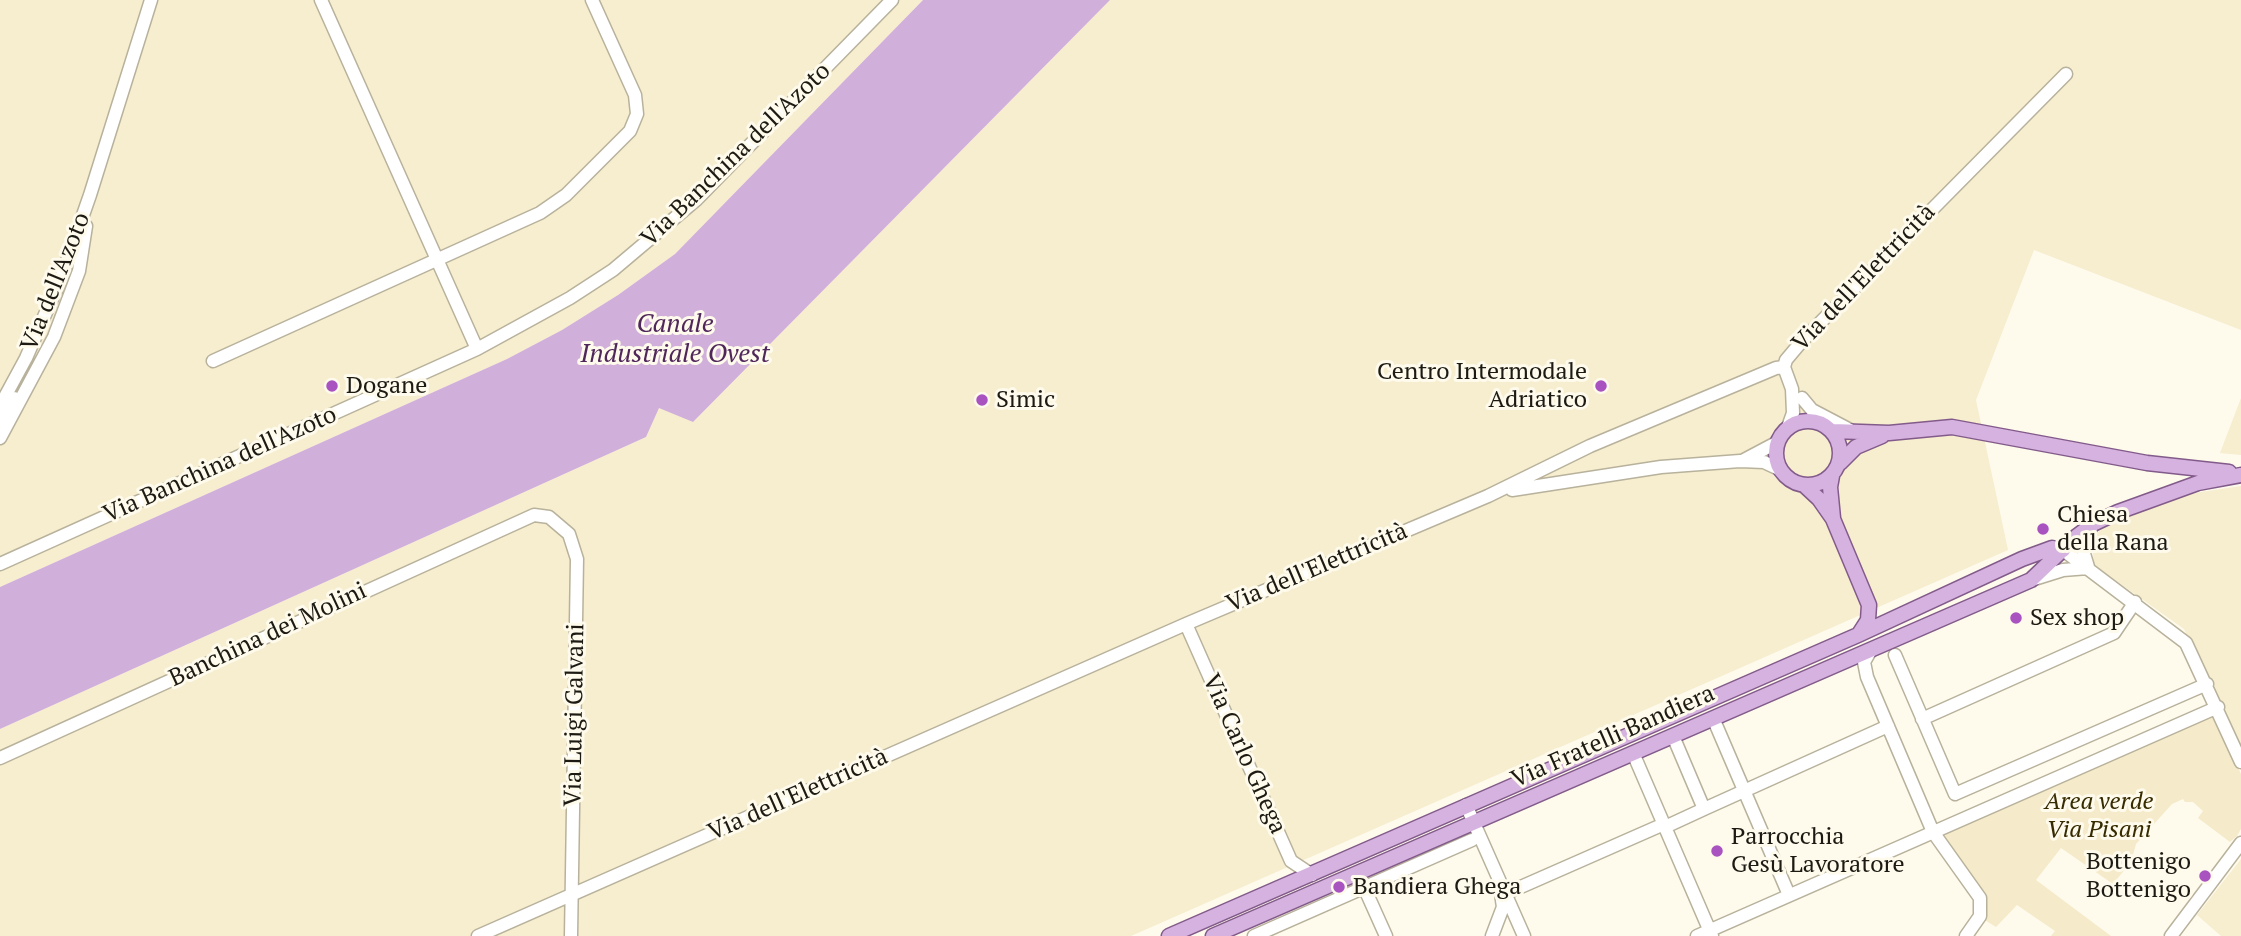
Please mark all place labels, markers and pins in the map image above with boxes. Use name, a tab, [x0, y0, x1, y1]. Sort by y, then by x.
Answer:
place label: Centro Intermodale Adriatico	[1377, 358, 1587, 414]
place label: Dogane	[346, 372, 427, 400]
marker: Dogane	[324, 378, 340, 394]
marker: Centro Intermodale Adriatico	[1593, 378, 1609, 394]
place label: Simic	[996, 386, 1055, 414]
marker: Simic	[974, 392, 990, 408]
place label: Chiesa della Rana	[2057, 501, 2169, 557]
marker: Chiesa della Rana	[2035, 521, 2051, 537]
place label: Sex shop	[2030, 604, 2124, 632]
marker: Sex shop	[2008, 610, 2024, 626]
place label: Parrocchia Gesù Lavoratore	[1731, 823, 1905, 879]
marker: Parrocchia Gesù Lavoratore	[1709, 843, 1725, 859]
place label: Bottenigo Bottenigo	[2086, 848, 2191, 904]
marker: Bottenigo Bottenigo	[2197, 868, 2213, 884]
place label: Bandiera Ghega	[1353, 873, 1521, 901]
marker: Bandiera Ghega	[1331, 879, 1347, 895]

